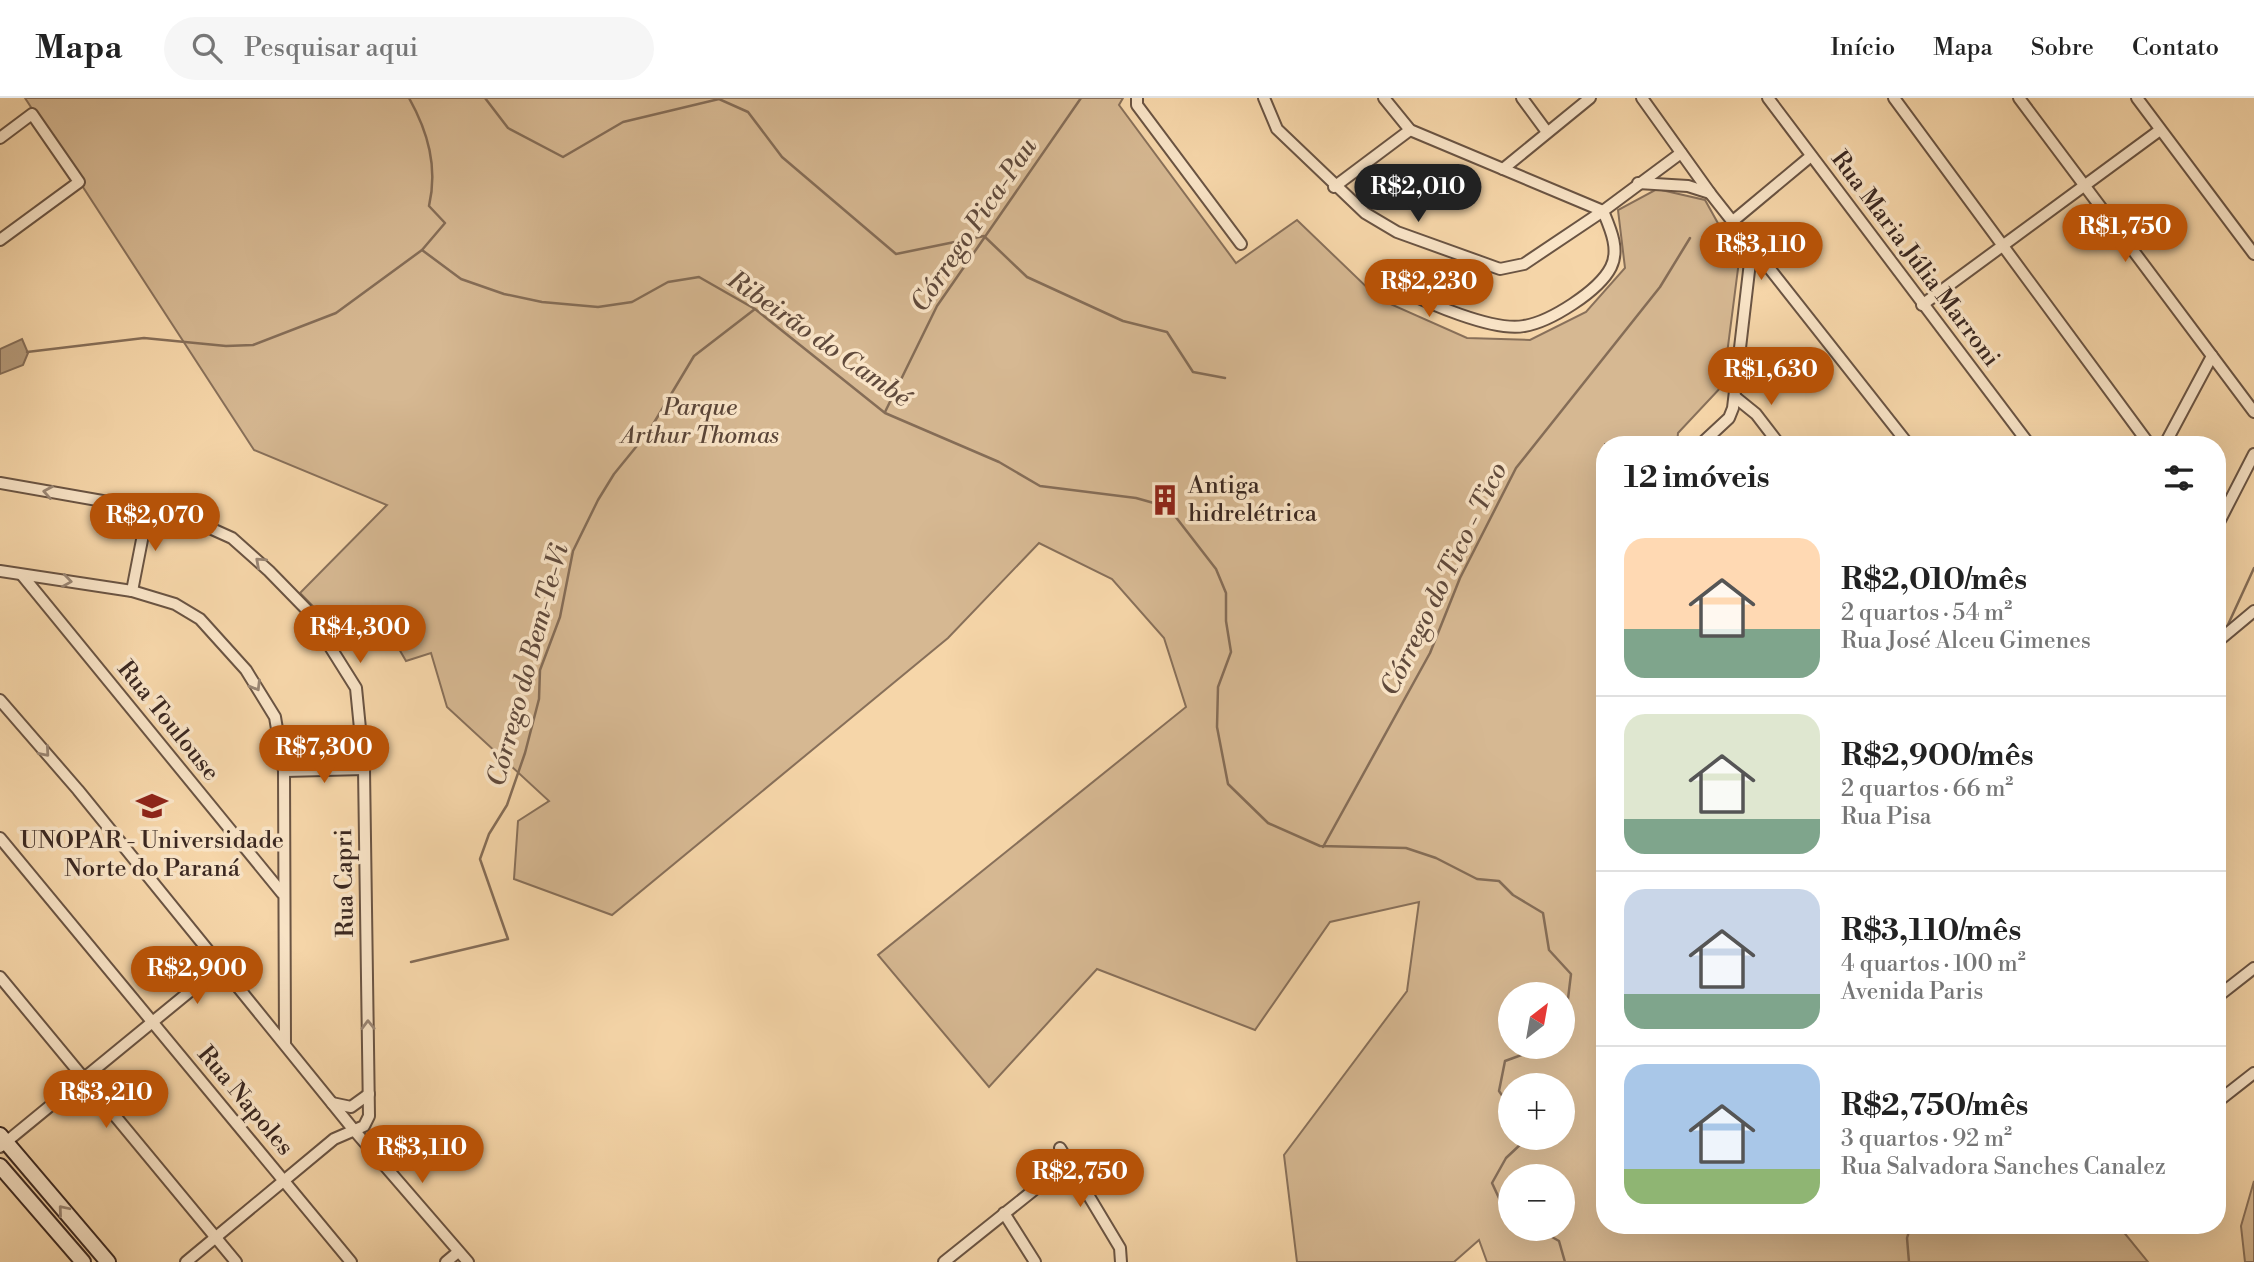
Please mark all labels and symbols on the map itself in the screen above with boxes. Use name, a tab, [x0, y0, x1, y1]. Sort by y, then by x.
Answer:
water label: Córrego Pica-Pau	[904, 132, 1044, 318]
street label: Rua Maria Júlia Marroni	[1824, 145, 2006, 373]
pin: R$2,010	[1353, 164, 1483, 224]
pin: R$1,750	[2060, 204, 2190, 264]
pin: R$3,110	[1696, 222, 1826, 282]
pin: R$2,230	[1364, 260, 1494, 319]
water label: Ribeirão do Cambé	[720, 263, 918, 415]
pin: R$1,630	[1706, 348, 1836, 407]
park label: Parque Arthur Thomas	[618, 393, 779, 451]
water label: Córrego do Tico - Tico	[1374, 457, 1514, 701]
place label: Antiga hidrelétrica	[1187, 471, 1318, 529]
building icon: Antiga hidrelétrica	[1148, 483, 1182, 517]
one-way arrow	[42, 485, 54, 500]
pin: R$2,070	[90, 494, 220, 553]
water label: Córrego do Bem-Te-Vi	[480, 539, 576, 790]
one-way arrow	[255, 558, 268, 570]
one-way arrow	[62, 574, 73, 589]
pin: R$4,300	[295, 606, 425, 665]
street label: Rua Toulouse	[110, 655, 226, 787]
one-way arrow	[248, 679, 261, 692]
pin: R$7,300	[259, 726, 389, 785]
one-way arrow	[37, 744, 49, 757]
school or university icon: UNOPAR - Universidade Norte do Paraná	[135, 789, 169, 823]
place label: UNOPAR - Universidade Norte do Paraná	[20, 826, 284, 884]
street label: Rua Capri	[329, 828, 361, 938]
pin: R$2,900	[132, 946, 262, 1006]
north arrow	[1498, 982, 1575, 1059]
one-way arrow	[360, 1020, 376, 1030]
street label: Rua Napoles	[190, 1040, 300, 1162]
pin: R$3,210	[41, 1070, 171, 1130]
pin: R$3,110	[357, 1126, 487, 1185]
pin: R$2,750	[1015, 1150, 1145, 1209]
one-way arrow	[59, 1205, 71, 1218]

